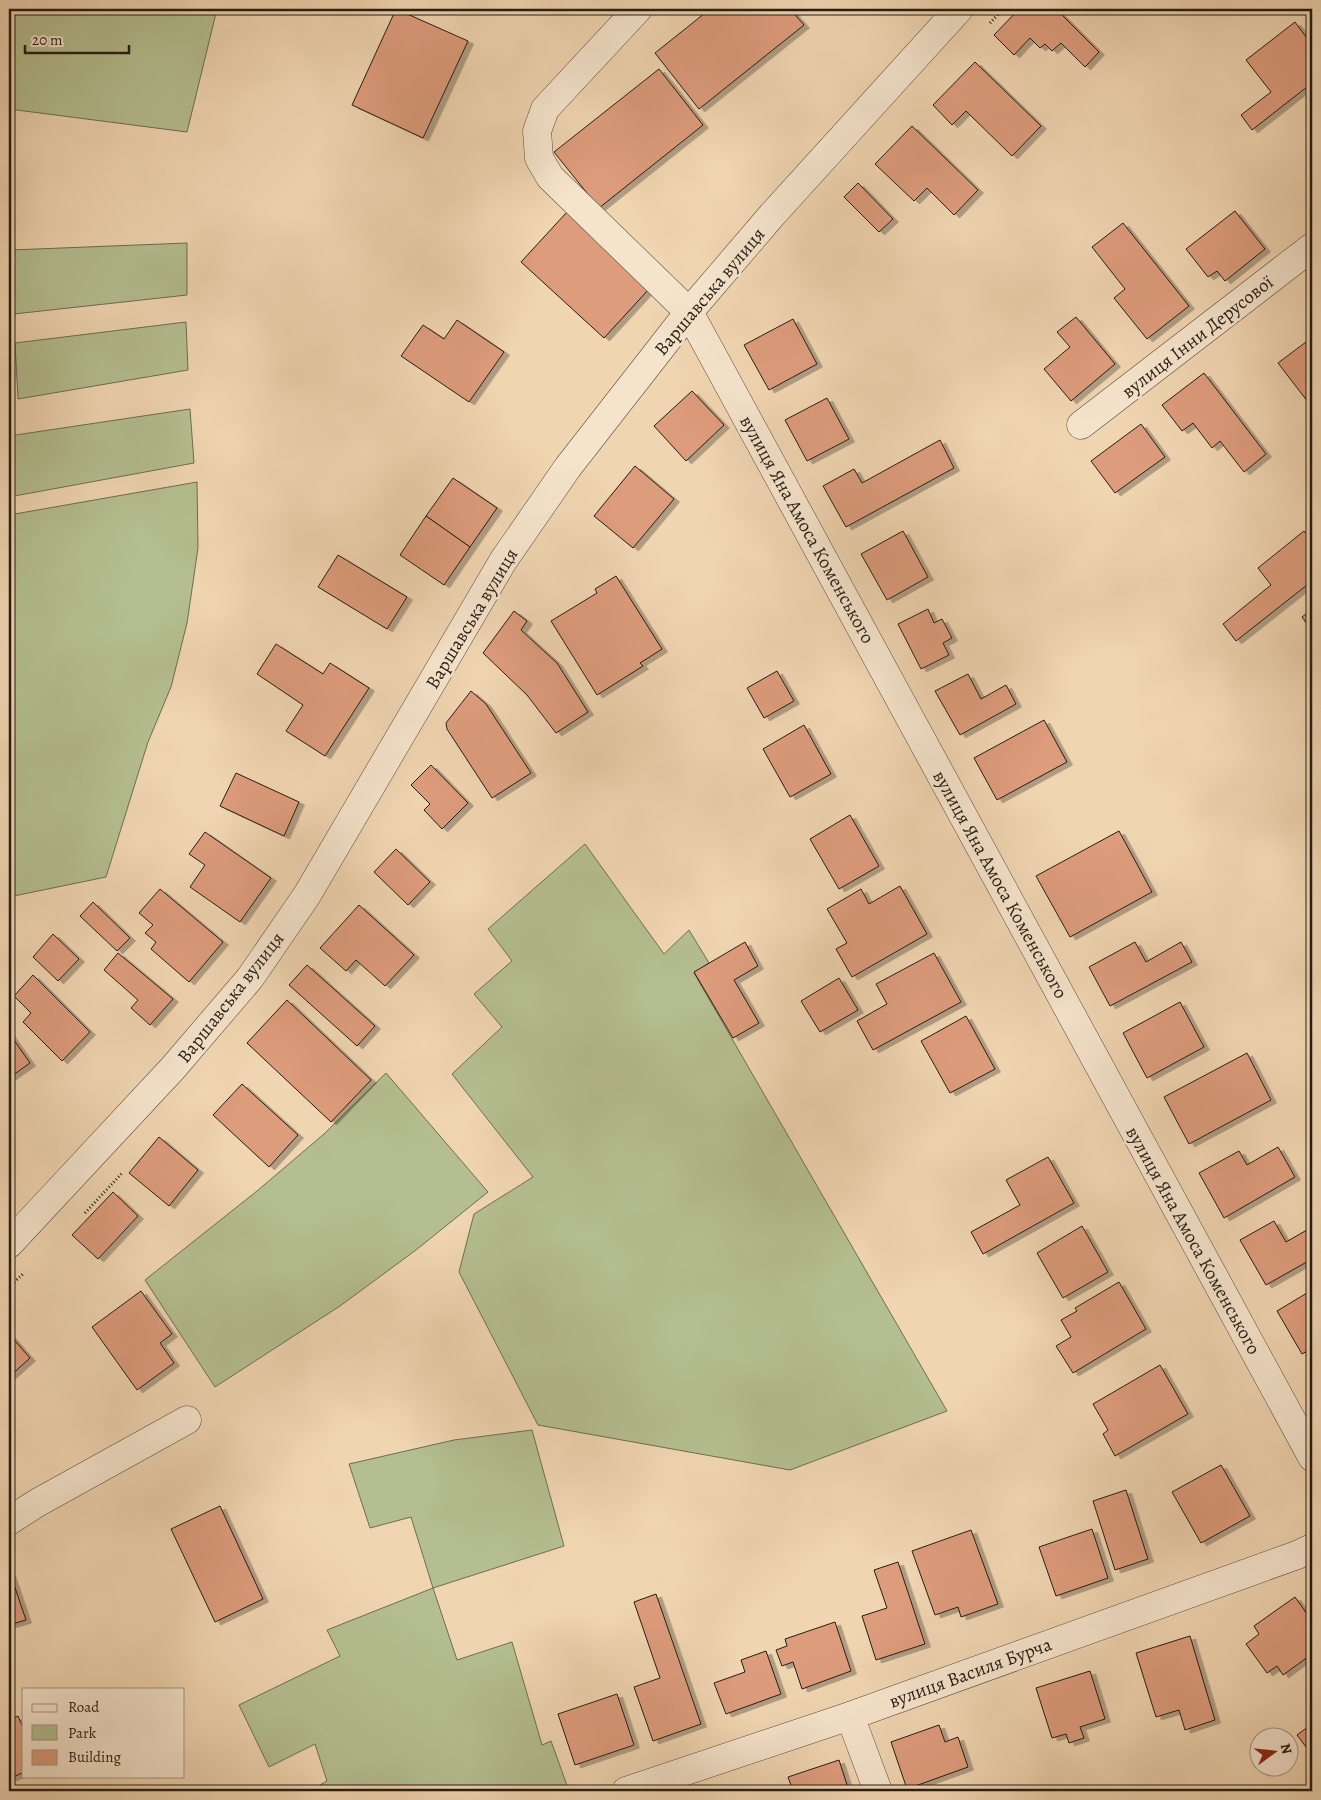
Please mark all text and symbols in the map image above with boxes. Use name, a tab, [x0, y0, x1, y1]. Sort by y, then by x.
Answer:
scale bar	[25, 22, 129, 54]
text: 20 m	[32, 30, 63, 50]
street label: Варшавська вулиця	[648, 222, 771, 361]
street label: вулиця Інни Дерусової	[1116, 269, 1279, 404]
street label: вулиця Яна Амоса Коменського	[733, 411, 881, 648]
street label: Варшавська вулиця	[420, 543, 524, 694]
street label: вулиця Яна Амоса Коменського	[926, 766, 1074, 1003]
street label: Варшавська вулиця	[171, 927, 290, 1069]
street label: вулиця Яна Амоса Коменського	[1119, 1122, 1267, 1359]
street label: вулиця Василя Бурча	[885, 1631, 1056, 1714]
legend	[22, 1688, 185, 1778]
text: Road	[68, 1697, 100, 1717]
text: Park	[68, 1723, 97, 1743]
north arrow	[1248, 1728, 1298, 1778]
text: N	[1276, 1741, 1297, 1756]
text: Building	[68, 1747, 121, 1767]

